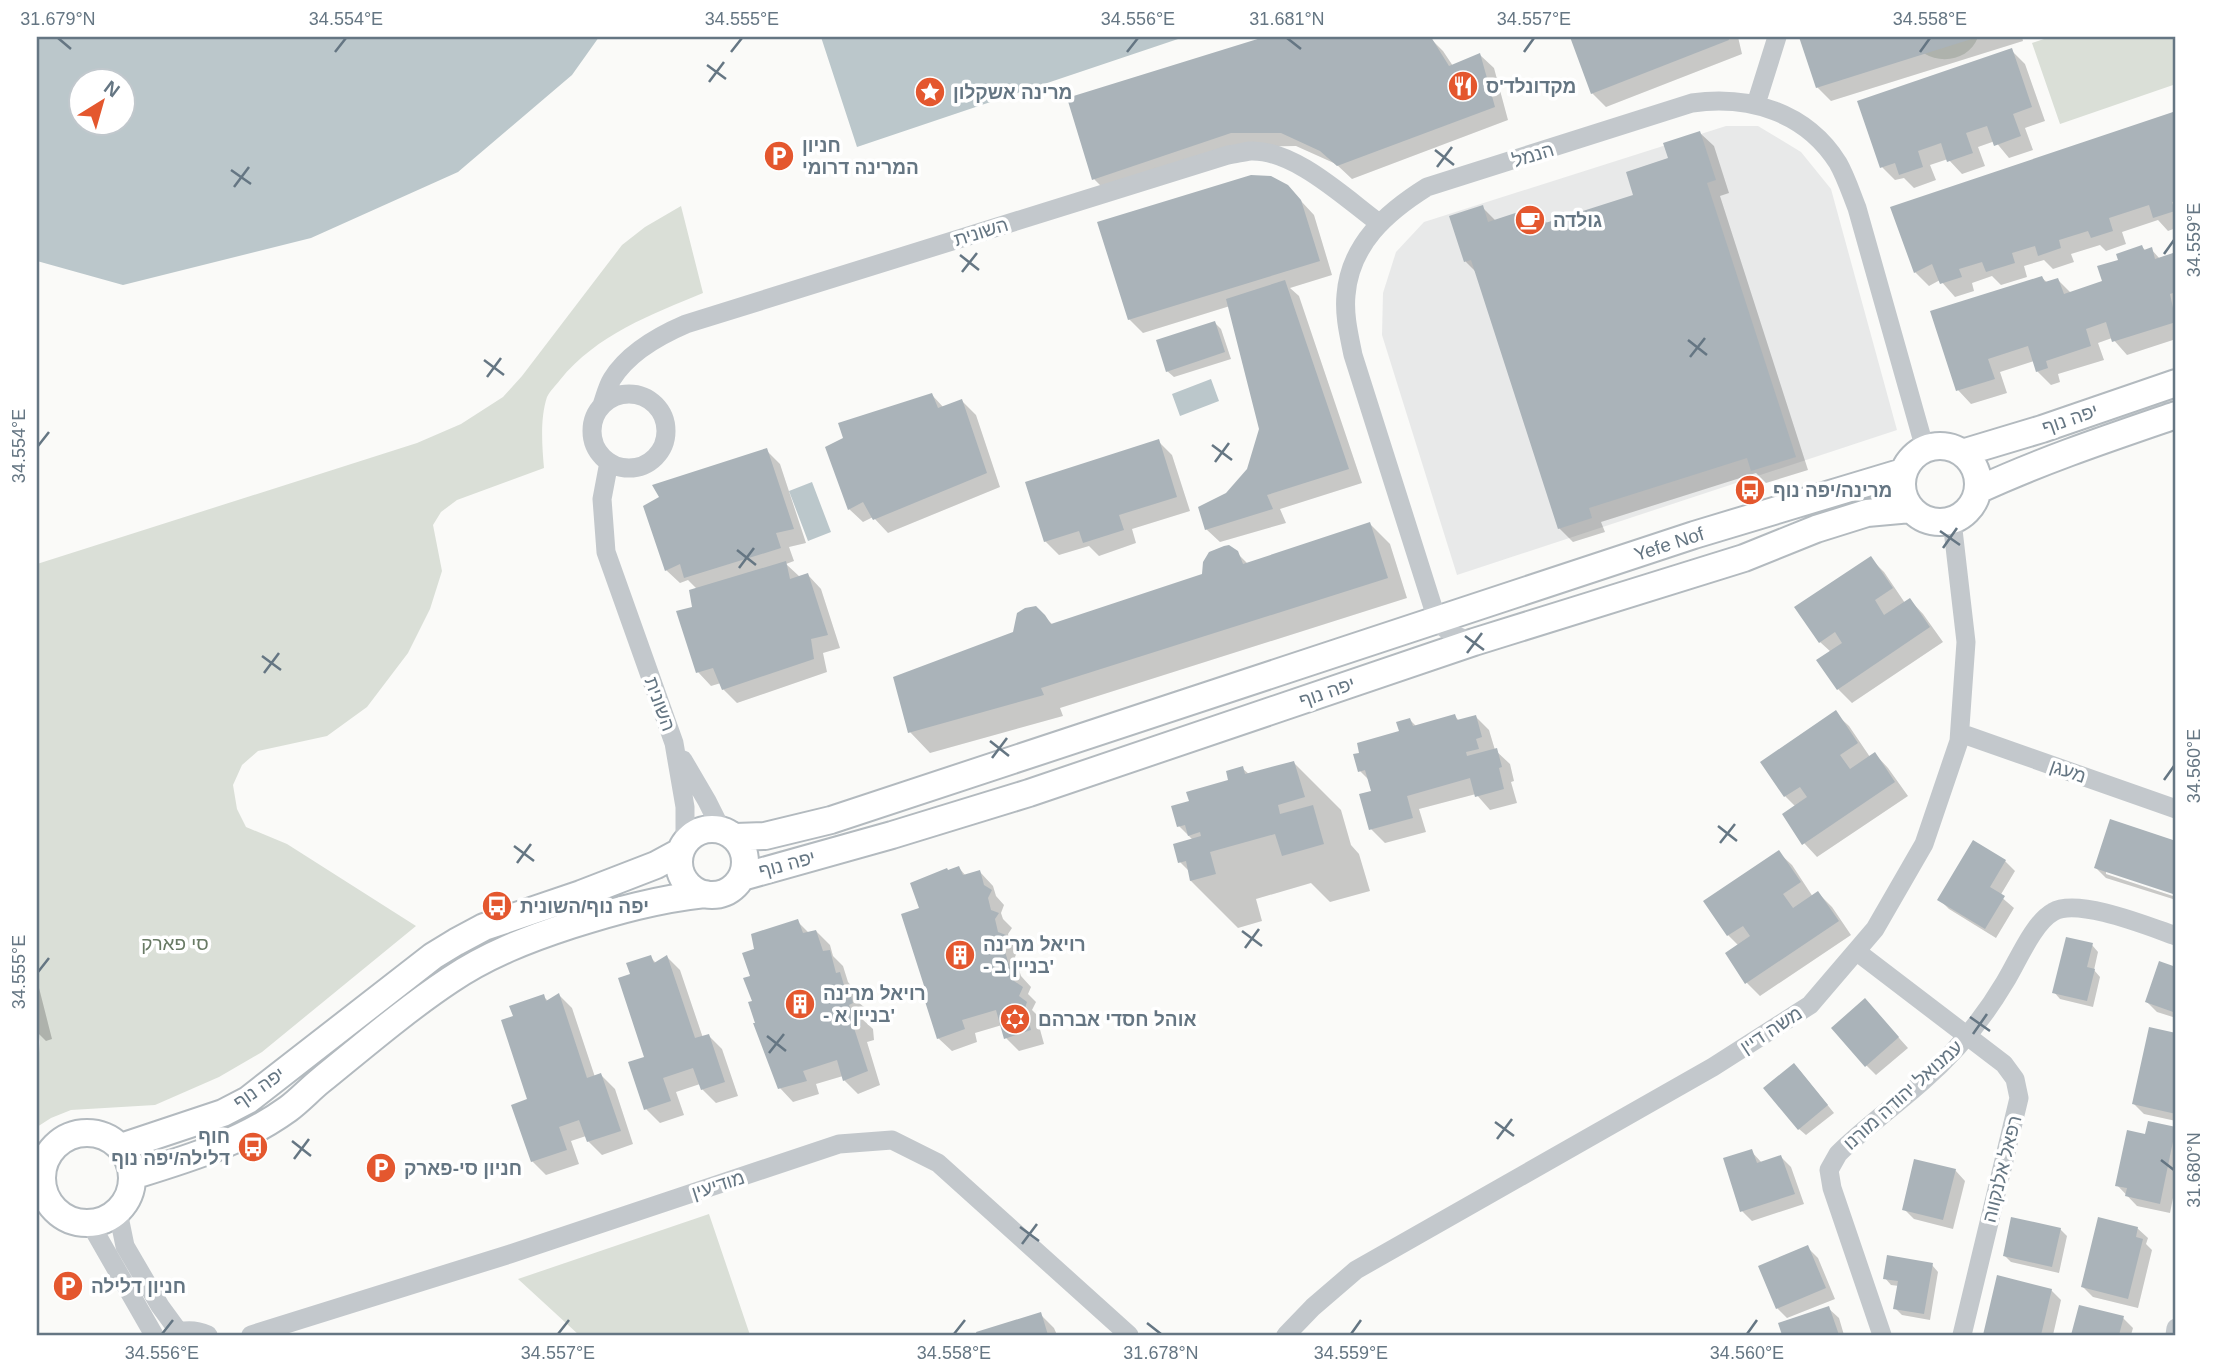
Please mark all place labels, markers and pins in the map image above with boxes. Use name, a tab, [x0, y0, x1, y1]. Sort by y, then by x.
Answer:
restaurant icon: מקדונלד'ס	[1446, 69, 1480, 103]
place icon: מרינה אשקלון	[913, 75, 947, 109]
place label: מקדונלד'ס	[1486, 76, 1576, 97]
place label: מרינה אשקלון	[953, 82, 1072, 103]
place label: חניון המרינה דרומי	[802, 135, 919, 178]
parking icon: חניון המרינה דרומי	[762, 139, 796, 173]
cafe icon: גולדה	[1513, 203, 1547, 237]
place label: גולדה	[1553, 210, 1602, 231]
bus stop icon: מרינה/יפה נוף	[1733, 473, 1767, 507]
place label: מרינה/יפה נוף	[1773, 480, 1892, 501]
bus stop icon: יפה נוף/השונית	[480, 889, 514, 923]
place label: יפה נוף/השונית	[520, 896, 649, 917]
place label: רויאל מרינה - בניין ב'	[983, 934, 1086, 977]
building icon: רויאל מרינה - בניין ב'	[943, 938, 977, 972]
place label: רויאל מרינה - בניין א'	[823, 983, 926, 1026]
building icon: רויאל מרינה - בניין א'	[783, 987, 817, 1021]
synagogue icon: אוהל חסדי אברהם	[998, 1002, 1032, 1036]
place label: אוהל חסדי אברהם	[1038, 1009, 1196, 1030]
place label: חוף דלילה/יפה נוף	[111, 1126, 230, 1169]
bus stop icon: חוף דלילה/יפה נוף	[236, 1130, 270, 1164]
parking icon: חניון סי-פארק	[364, 1151, 398, 1185]
place label: חניון סי-פארק	[404, 1158, 522, 1179]
parking icon: חניון דלילה	[51, 1269, 85, 1303]
place label: חניון דלילה	[91, 1276, 186, 1297]

